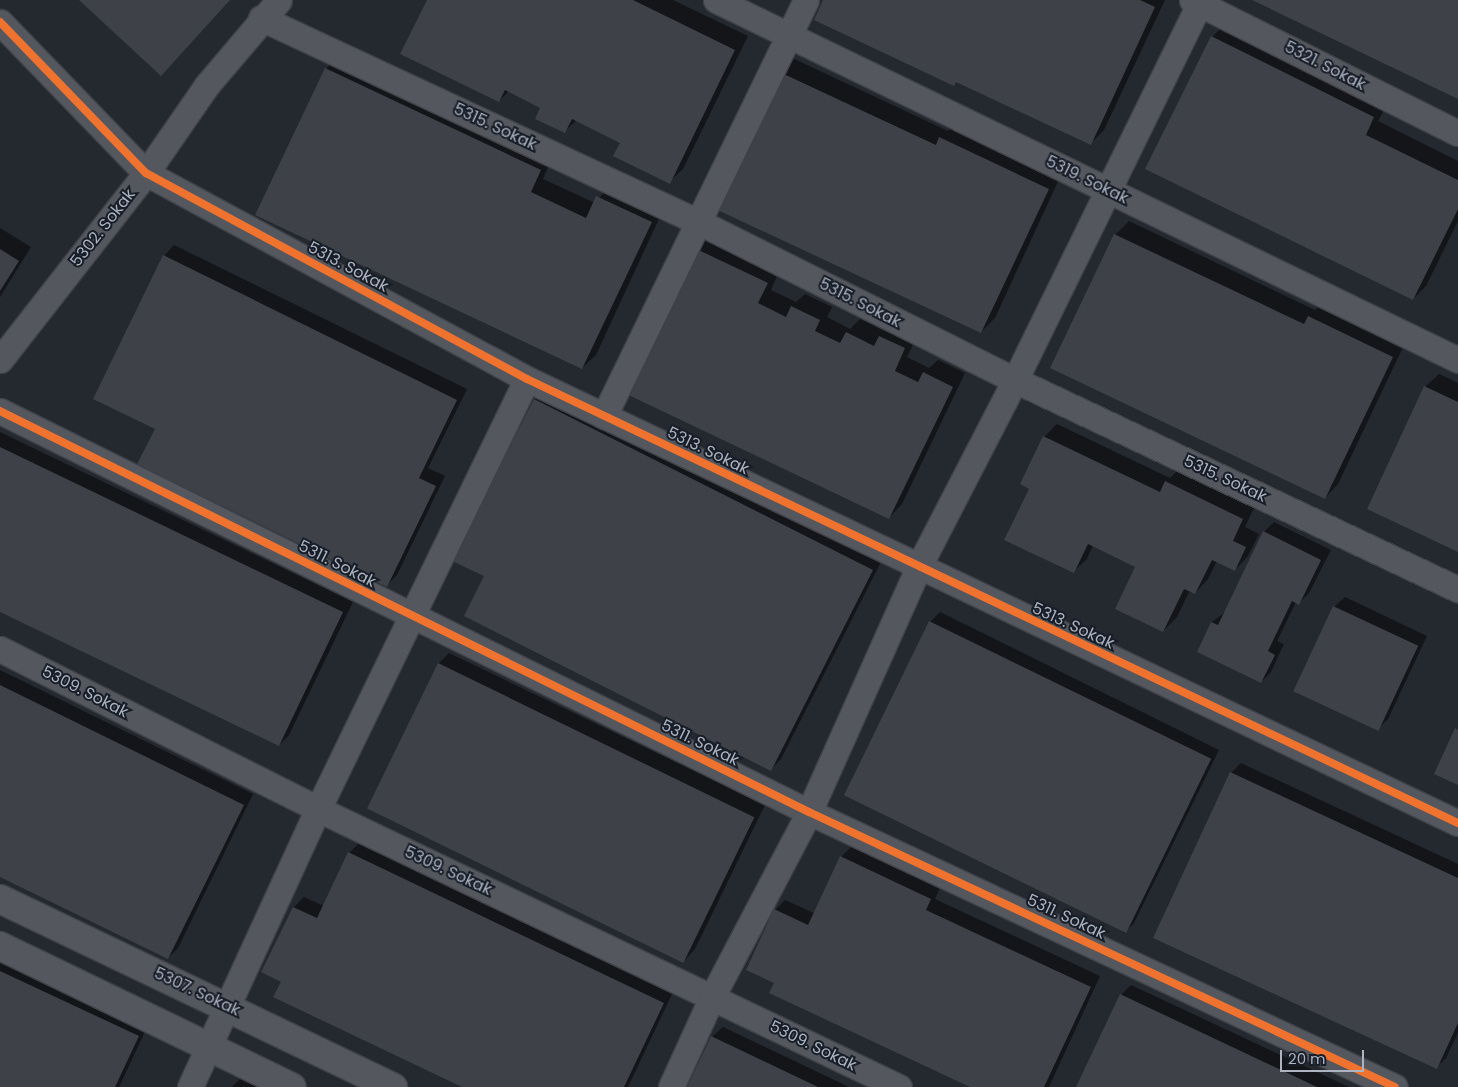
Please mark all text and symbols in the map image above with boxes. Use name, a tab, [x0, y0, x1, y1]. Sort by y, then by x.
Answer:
street label: 5321. Sokak	[1281, 37, 1369, 95]
street label: 5315. Sokak	[451, 99, 539, 155]
street label: 5319. Sokak	[1043, 152, 1131, 208]
street label: 5302. Sokak	[67, 185, 139, 271]
street label: 5313. Sokak	[304, 238, 392, 296]
street label: 5315. Sokak	[816, 274, 904, 332]
street label: 5313. Sokak	[664, 423, 752, 479]
street label: 5315. Sokak	[1181, 451, 1269, 507]
street label: 5311. Sokak	[295, 536, 379, 592]
street label: 5313. Sokak	[1029, 599, 1117, 653]
street label: 5309. Sokak	[39, 662, 131, 722]
street label: 5311. Sokak	[658, 716, 742, 770]
street label: 5309. Sokak	[401, 842, 495, 900]
street label: 5311. Sokak	[1024, 890, 1108, 944]
street label: 5307. Sokak	[151, 964, 243, 1020]
street label: 5309. Sokak	[766, 1017, 860, 1075]
scale bar	[1283, 1040, 1367, 1072]
text: 20 m	[1288, 1048, 1326, 1069]

